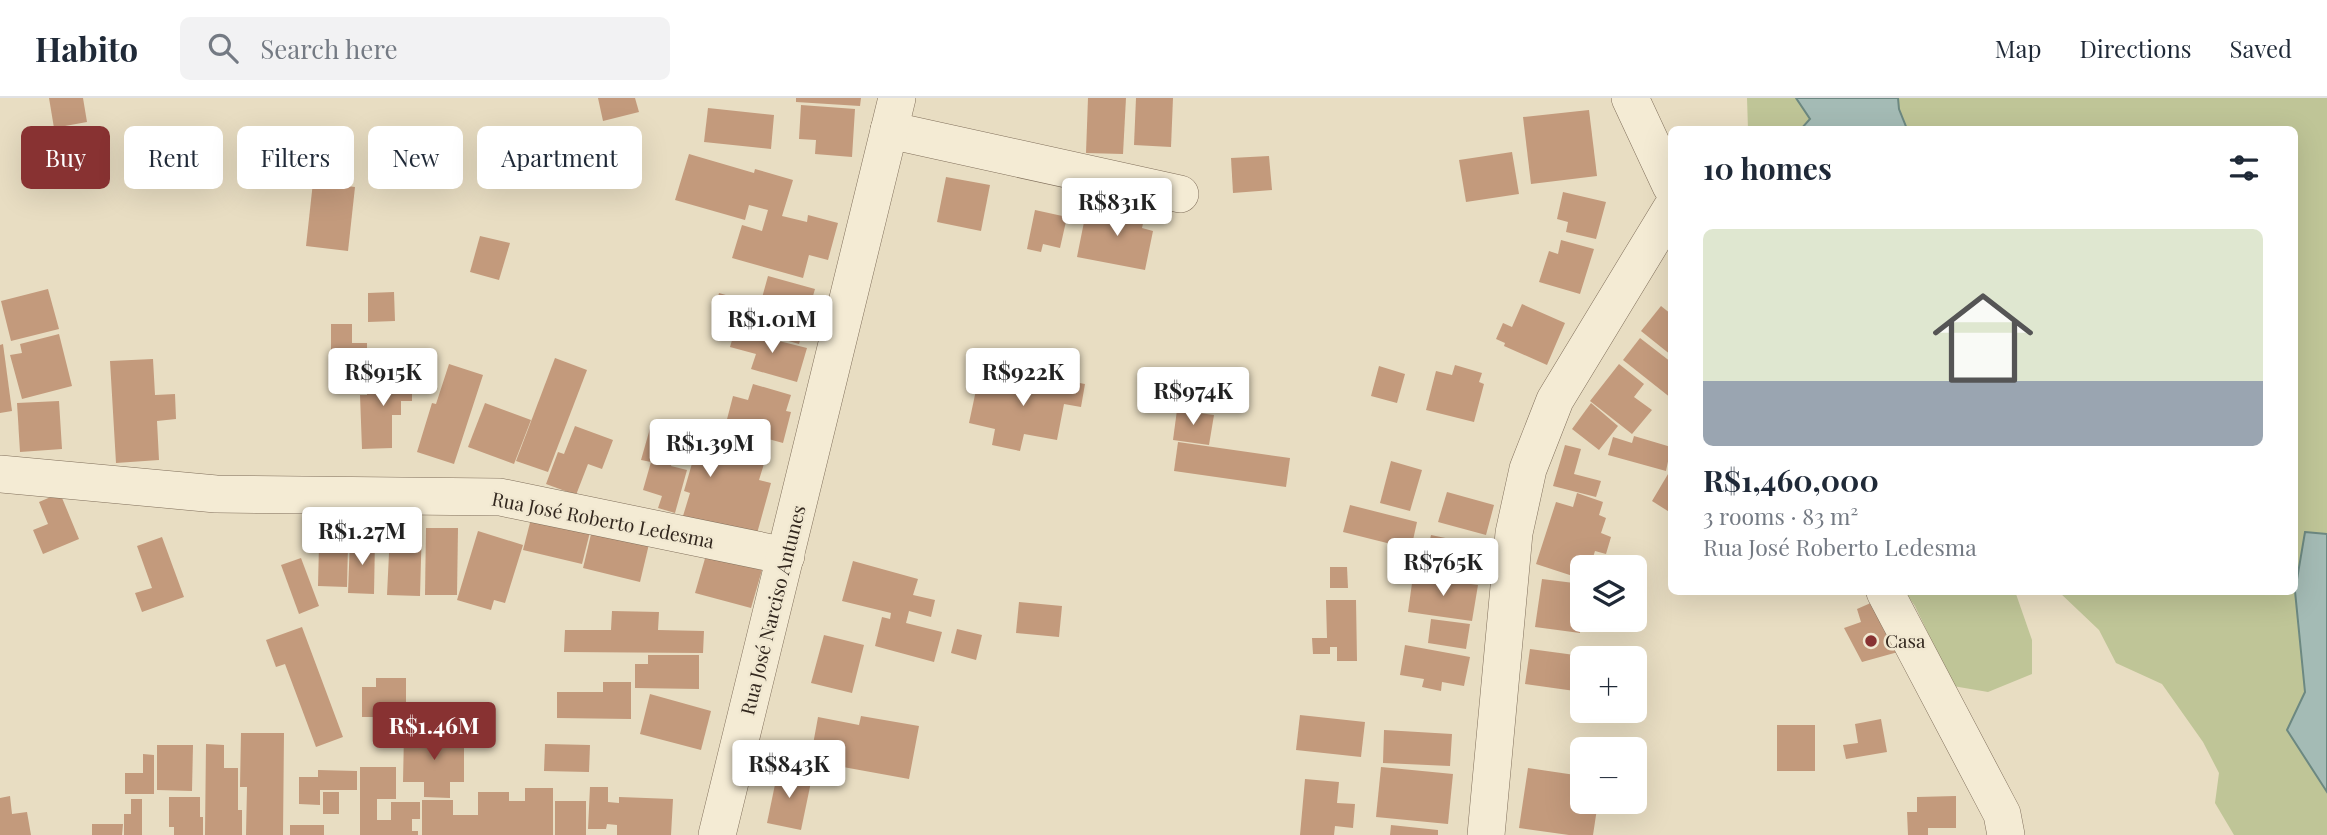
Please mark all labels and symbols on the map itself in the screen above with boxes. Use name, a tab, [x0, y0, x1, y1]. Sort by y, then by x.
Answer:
pin: R$831K	[1060, 178, 1174, 238]
pin: R$1.01M	[707, 296, 837, 355]
pin: R$915K	[326, 348, 440, 408]
pin: R$922K	[966, 348, 1080, 408]
pin: R$974K	[1136, 368, 1250, 427]
pin: R$1.39M	[645, 420, 775, 479]
street label: Rua José Roberto Ledesma	[490, 485, 717, 553]
street label: Rua José Narciso Antunes	[733, 502, 811, 717]
pin: R$1.27M	[297, 508, 427, 567]
pin: R$765K	[1386, 538, 1500, 598]
place label: Casa	[1885, 627, 1926, 653]
marker: Casa	[1863, 633, 1879, 649]
pin: R$1.46M	[369, 702, 499, 762]
pin: R$843K	[732, 740, 846, 800]

